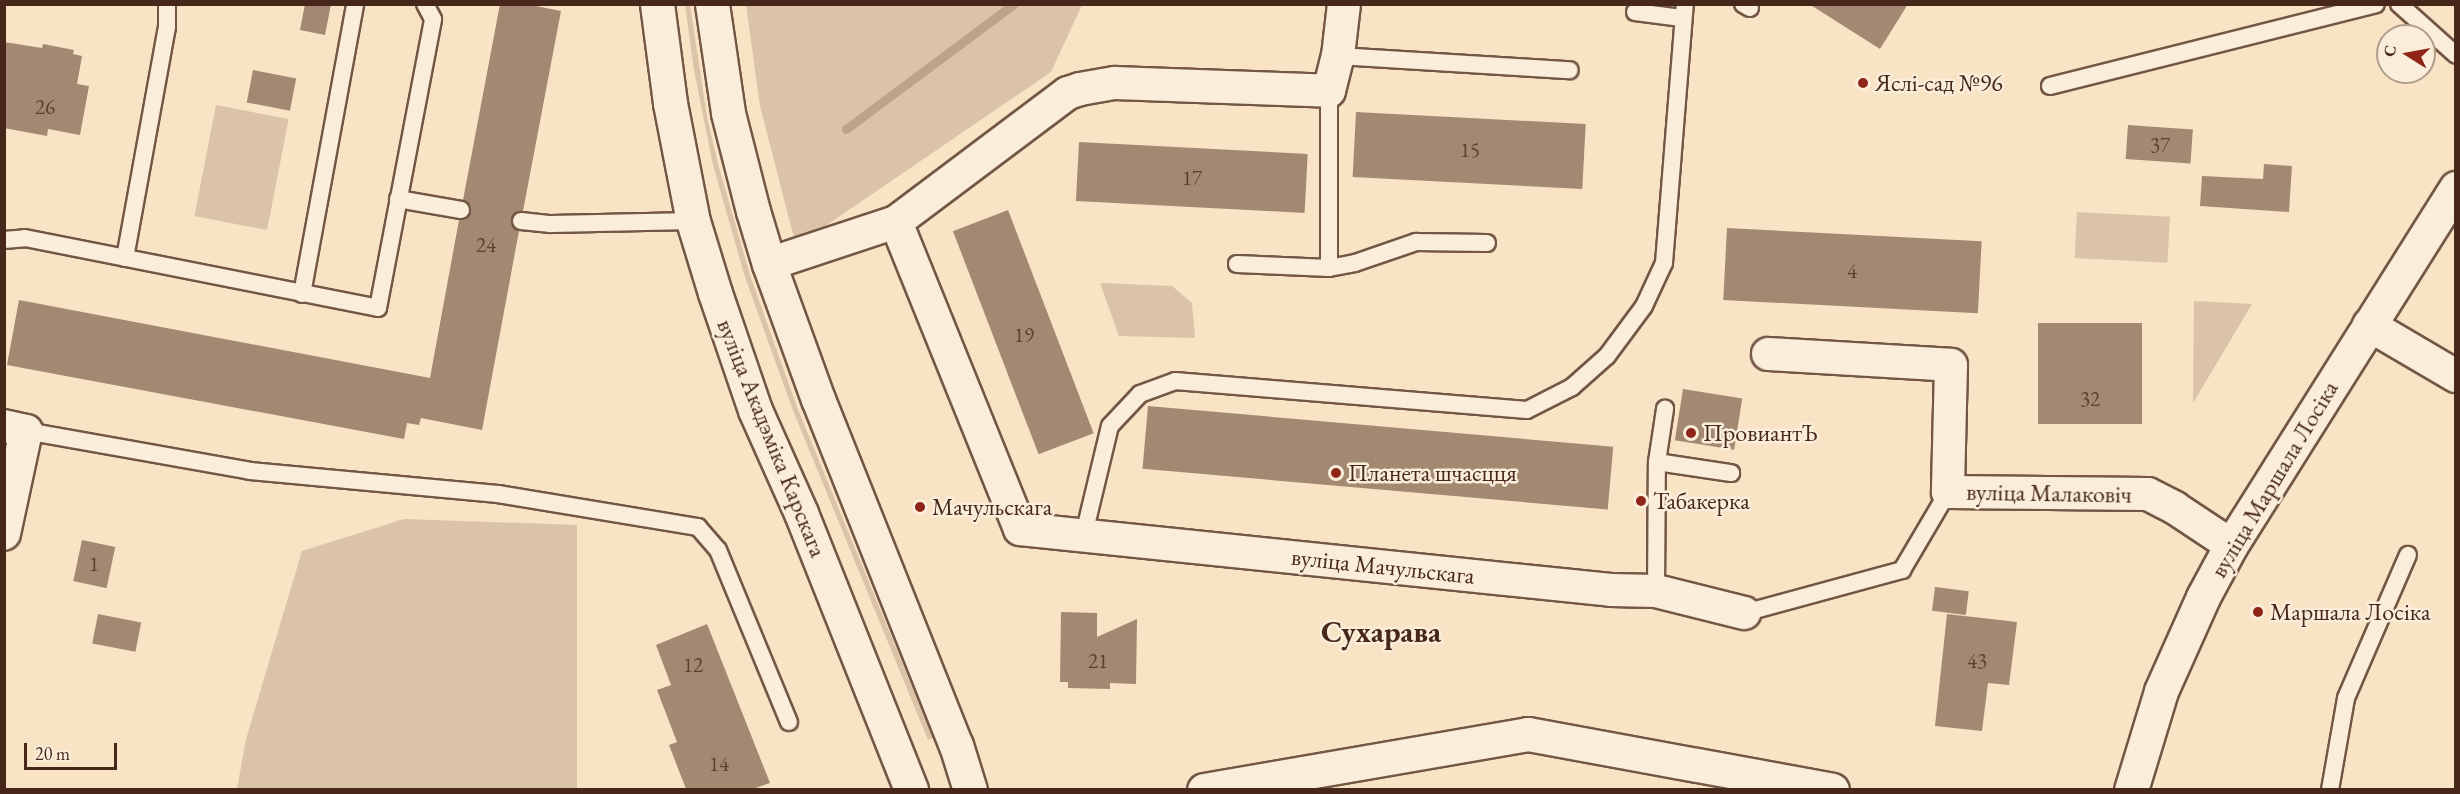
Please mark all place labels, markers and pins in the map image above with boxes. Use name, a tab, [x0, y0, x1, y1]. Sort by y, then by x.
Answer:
place label: Яслі-сад №96	[1875, 69, 2003, 97]
marker: Яслі-сад №96	[1856, 76, 1870, 90]
place label: ПровиантЪ	[1703, 419, 1818, 447]
marker: ПровиантЪ	[1684, 426, 1698, 440]
place label: Планета шчасцця	[1348, 459, 1517, 487]
marker: Планета шчасцця	[1329, 466, 1343, 480]
place label: Табакерка	[1653, 487, 1750, 515]
place label: Мачульскага	[932, 493, 1052, 521]
marker: Табакерка	[1634, 494, 1648, 508]
marker: Мачульскага	[913, 500, 927, 514]
place label: Маршала Лосіка	[2270, 598, 2431, 626]
marker: Маршала Лосіка	[2251, 605, 2265, 619]

